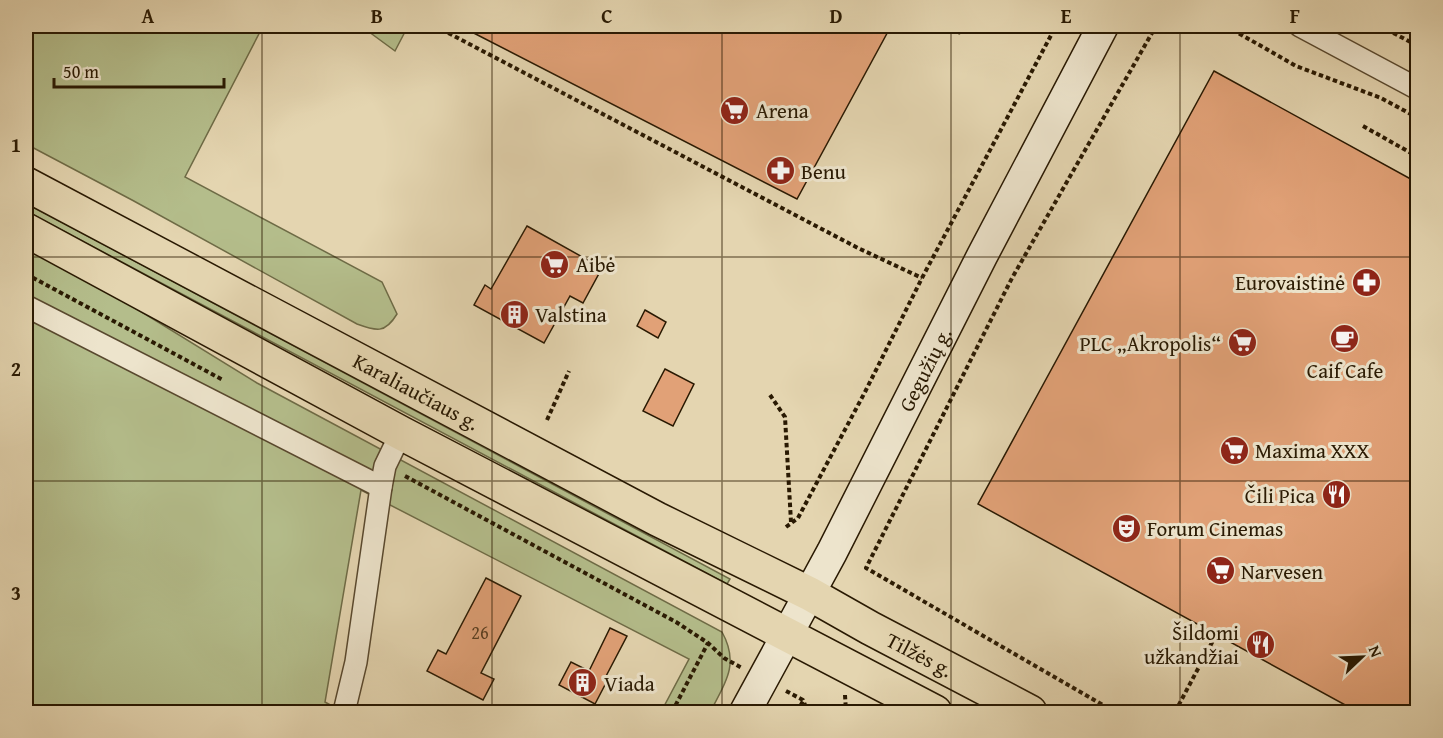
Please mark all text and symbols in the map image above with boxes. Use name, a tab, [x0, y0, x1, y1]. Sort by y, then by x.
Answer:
text: A	[142, 1, 155, 30]
text: B	[371, 1, 383, 30]
text: C	[601, 1, 613, 30]
text: D	[829, 1, 843, 30]
text: E	[1061, 1, 1072, 30]
text: F	[1290, 1, 1300, 30]
scale bar	[54, 51, 224, 89]
text: 50 m	[63, 58, 99, 85]
supermarket icon: Arena	[719, 94, 751, 126]
place label: Arena	[756, 95, 809, 126]
text: 1	[11, 130, 21, 159]
pharmacy icon: Benu	[764, 155, 796, 187]
place label: Benu	[801, 156, 847, 187]
supermarket icon: Aibė	[539, 248, 571, 280]
place label: Aibė	[576, 249, 616, 280]
pharmacy icon: Eurovaistinė	[1350, 266, 1382, 298]
place label: Eurovaistinė	[1235, 267, 1345, 298]
building icon: Valstina	[498, 298, 530, 330]
place label: Valstina	[535, 299, 607, 330]
street label: Gegužių g.	[890, 322, 959, 417]
cafe icon: Caif Cafe	[1329, 323, 1361, 355]
supermarket icon: PLC „Akropolis“	[1226, 327, 1258, 359]
place label: PLC „Akropolis“	[1079, 328, 1221, 359]
street label: Karaliaučiaus g.	[348, 345, 485, 438]
text: 2	[11, 354, 21, 383]
place label: Caif Cafe	[1307, 355, 1383, 386]
supermarket icon: Maxima XXX	[1218, 434, 1250, 466]
place label: Maxima XXX	[1255, 435, 1370, 466]
restaurant icon: Čili Pica	[1320, 479, 1352, 511]
place label: Čili Pica	[1245, 480, 1315, 511]
theatre icon: Forum Cinemas	[1110, 512, 1142, 544]
place label: Forum Cinemas	[1147, 513, 1283, 544]
supermarket icon: Narvesen	[1204, 555, 1236, 587]
place label: Narvesen	[1241, 556, 1323, 587]
text: 3	[11, 578, 21, 607]
place label: Šildomi užkandžiai	[1144, 617, 1239, 672]
house number: 26	[471, 619, 489, 646]
street label: Tilžės g.	[881, 624, 958, 684]
north arrow	[1332, 627, 1392, 687]
restaurant icon: Šildomi užkandžiai	[1244, 628, 1276, 660]
text: N	[1363, 642, 1389, 661]
building icon: Viada	[567, 667, 599, 699]
place label: Viada	[604, 668, 655, 699]

